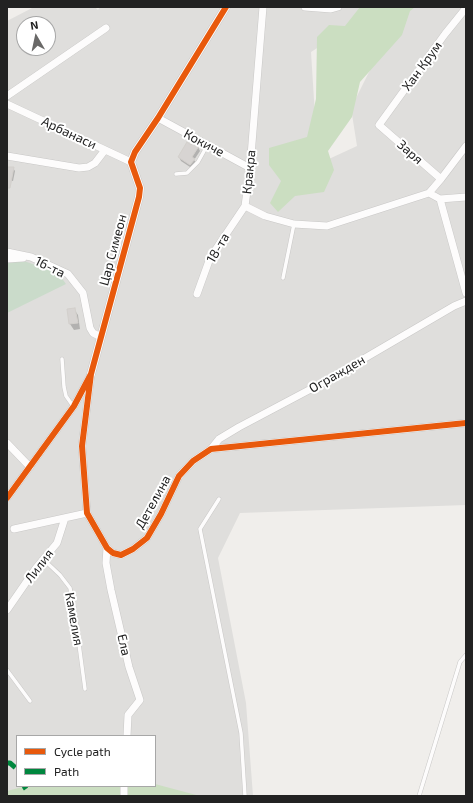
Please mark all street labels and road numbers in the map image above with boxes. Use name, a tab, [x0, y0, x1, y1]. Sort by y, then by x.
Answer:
street label: Хан Крум	[399, 38, 445, 94]
street label: Арбанаси	[39, 113, 99, 153]
street label: Кокиче	[181, 126, 227, 160]
street label: Заря	[394, 137, 426, 167]
street label: Кракра	[239, 149, 259, 195]
street label: Цар Симеон	[96, 213, 130, 287]
street label: 18-та	[203, 230, 233, 266]
street label: 16-та	[32, 253, 68, 281]
street label: Огражден	[306, 352, 368, 396]
street label: Детелина	[132, 473, 174, 531]
street label: Лилия	[21, 546, 57, 586]
street label: Камелия	[62, 591, 86, 647]
street label: Ела	[114, 633, 134, 657]

